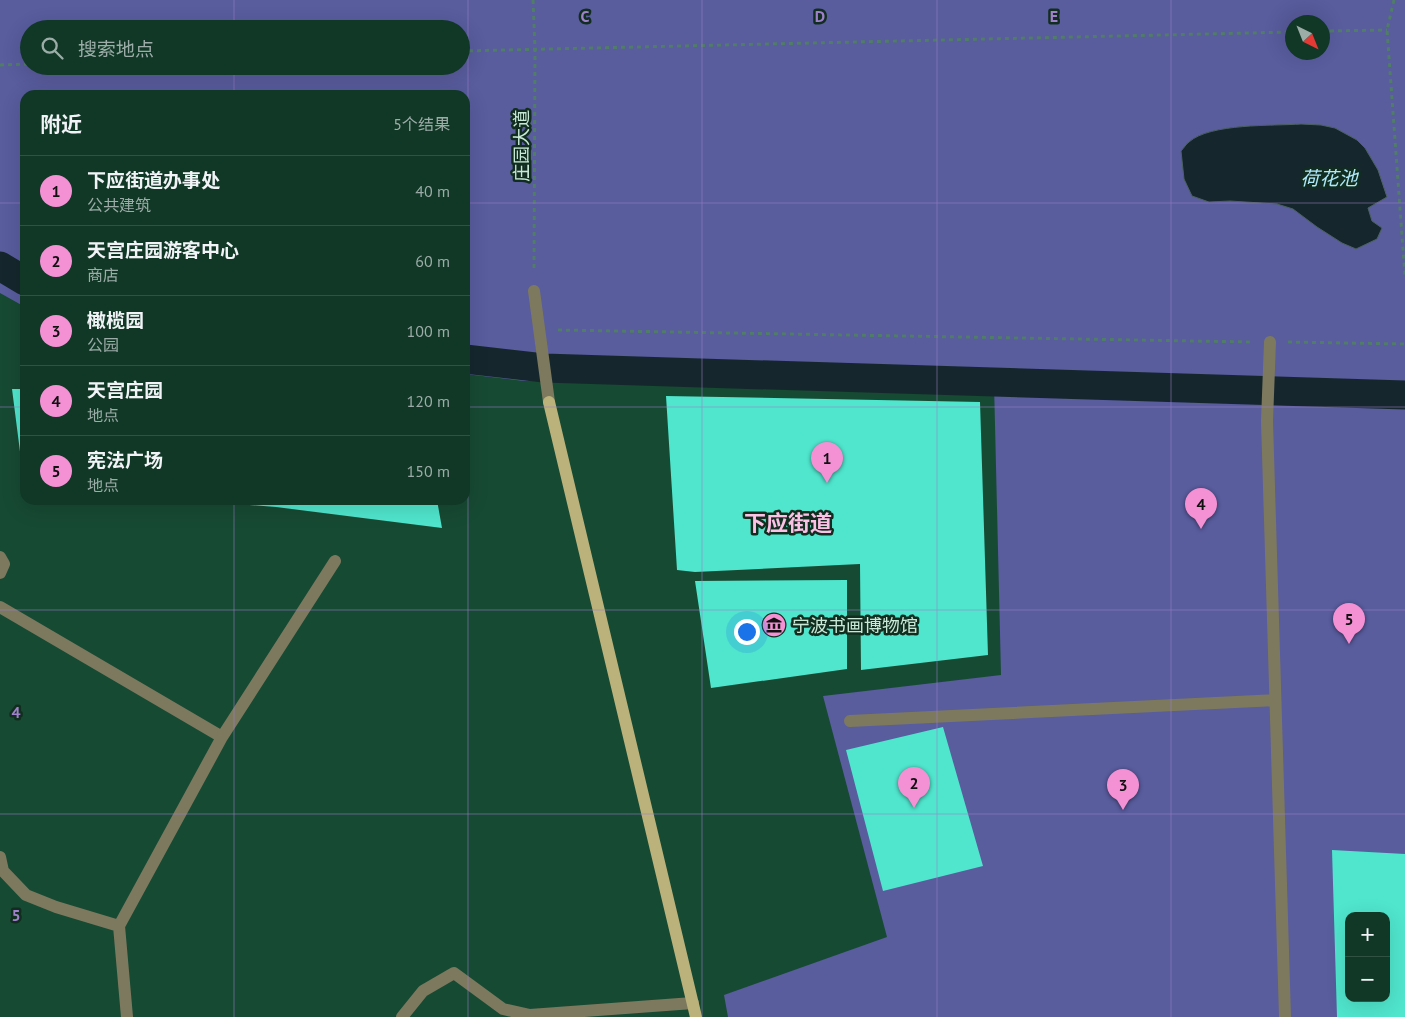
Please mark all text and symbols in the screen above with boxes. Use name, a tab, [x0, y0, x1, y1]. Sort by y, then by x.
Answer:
text: C	[581, 6, 590, 26]
text: D	[815, 6, 825, 26]
text: E	[1050, 6, 1058, 26]
north arrow	[1285, 15, 1330, 60]
search box	[20, 20, 470, 75]
icon: search	[38, 34, 66, 62]
text: 搜索地点	[78, 37, 154, 61]
street label: 庄园大道	[510, 110, 533, 182]
text: 附近	[40, 111, 82, 138]
text: 5个结果	[393, 114, 450, 134]
water label: 荷花池	[1300, 166, 1359, 190]
text: 下应街道办事处	[87, 168, 220, 192]
text: 1	[51, 181, 61, 201]
text: 40 m	[415, 181, 450, 201]
text: 公共建筑	[87, 195, 151, 215]
text: 天宫庄园游客中心	[87, 238, 239, 262]
text: 2	[51, 251, 61, 271]
text: 60 m	[415, 251, 450, 271]
text: 商店	[87, 265, 119, 285]
text: 橄榄园	[87, 308, 144, 332]
text: 3	[51, 321, 61, 341]
text: 100 m	[407, 321, 450, 341]
text: 公园	[87, 335, 119, 355]
text: 天宫庄园	[87, 378, 163, 402]
text: 4	[51, 391, 61, 411]
text: 120 m	[407, 391, 450, 411]
text: 地点	[87, 405, 119, 425]
pin: 1	[811, 442, 843, 483]
text: 宪法广场	[87, 448, 163, 472]
text: 5	[51, 461, 61, 481]
text: 150 m	[407, 461, 450, 481]
text: 地点	[87, 475, 119, 495]
pin: 4	[1185, 488, 1217, 529]
district label: 下应街道	[744, 509, 832, 537]
pin: 5	[1333, 603, 1365, 644]
museum icon: 宁波书画博物馆	[761, 612, 787, 638]
place label: 宁波书画博物馆	[792, 614, 918, 637]
your location	[734, 619, 760, 645]
text: 4	[11, 702, 21, 722]
pin: 2	[898, 767, 930, 808]
pin: 3	[1107, 769, 1139, 810]
text: 5	[11, 905, 21, 925]
map controls	[1345, 912, 1390, 1002]
button: +	[1345, 912, 1390, 957]
button: −	[1345, 957, 1390, 1002]

